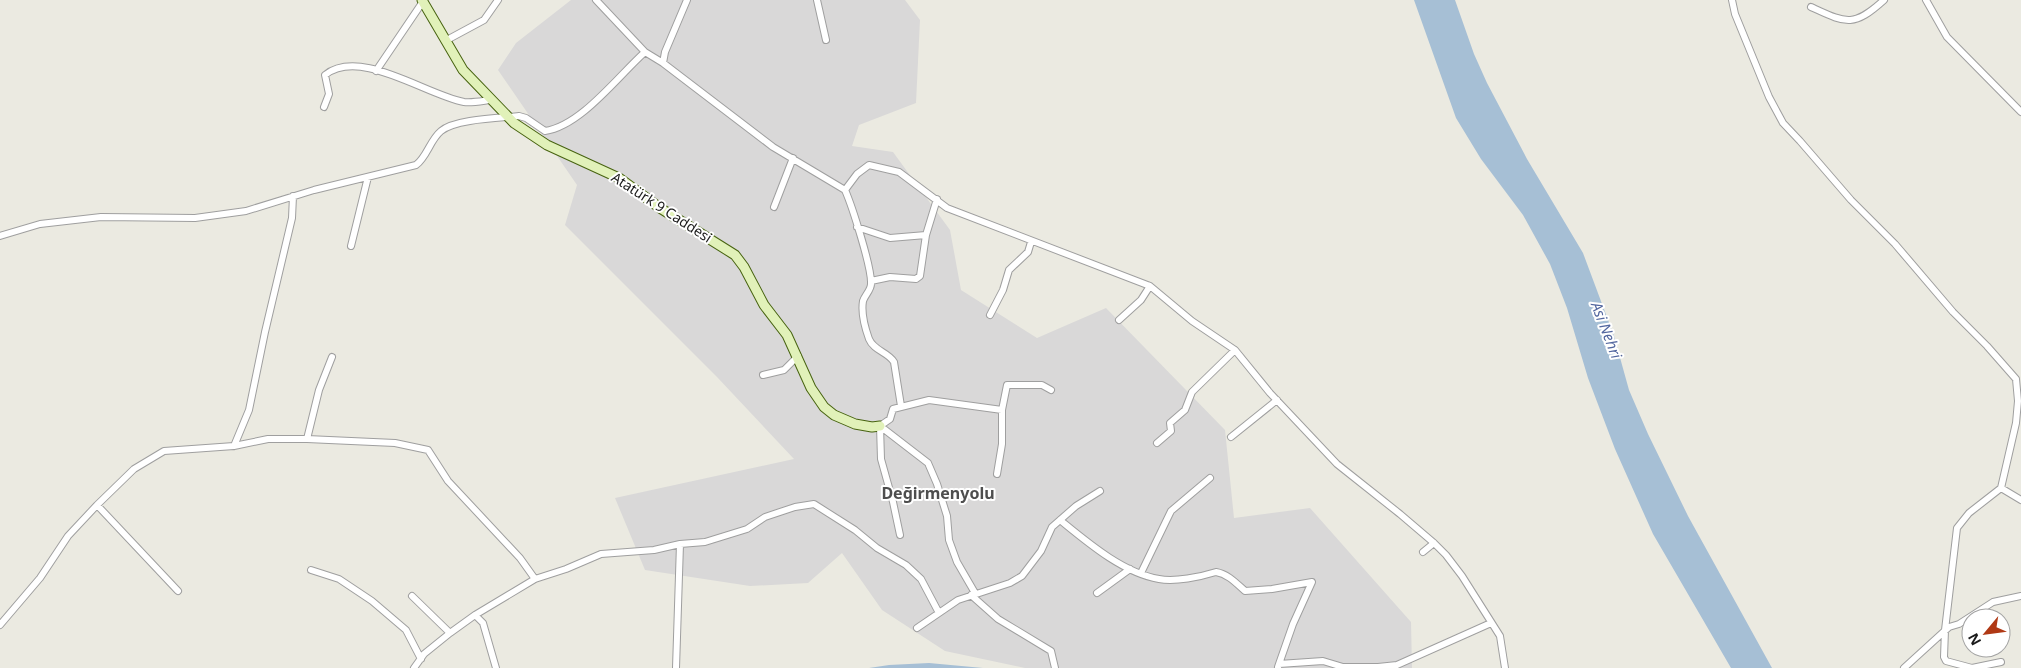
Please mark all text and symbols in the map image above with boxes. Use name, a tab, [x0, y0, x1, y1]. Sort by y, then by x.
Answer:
street label: Atatürk 9 Caddesi	[608, 167, 716, 247]
water label: Asi Nehri	[1587, 298, 1627, 362]
district label: Değirmenyolu	[881, 482, 995, 504]
north arrow	[1961, 608, 2011, 658]
text: N	[1963, 630, 1985, 649]

